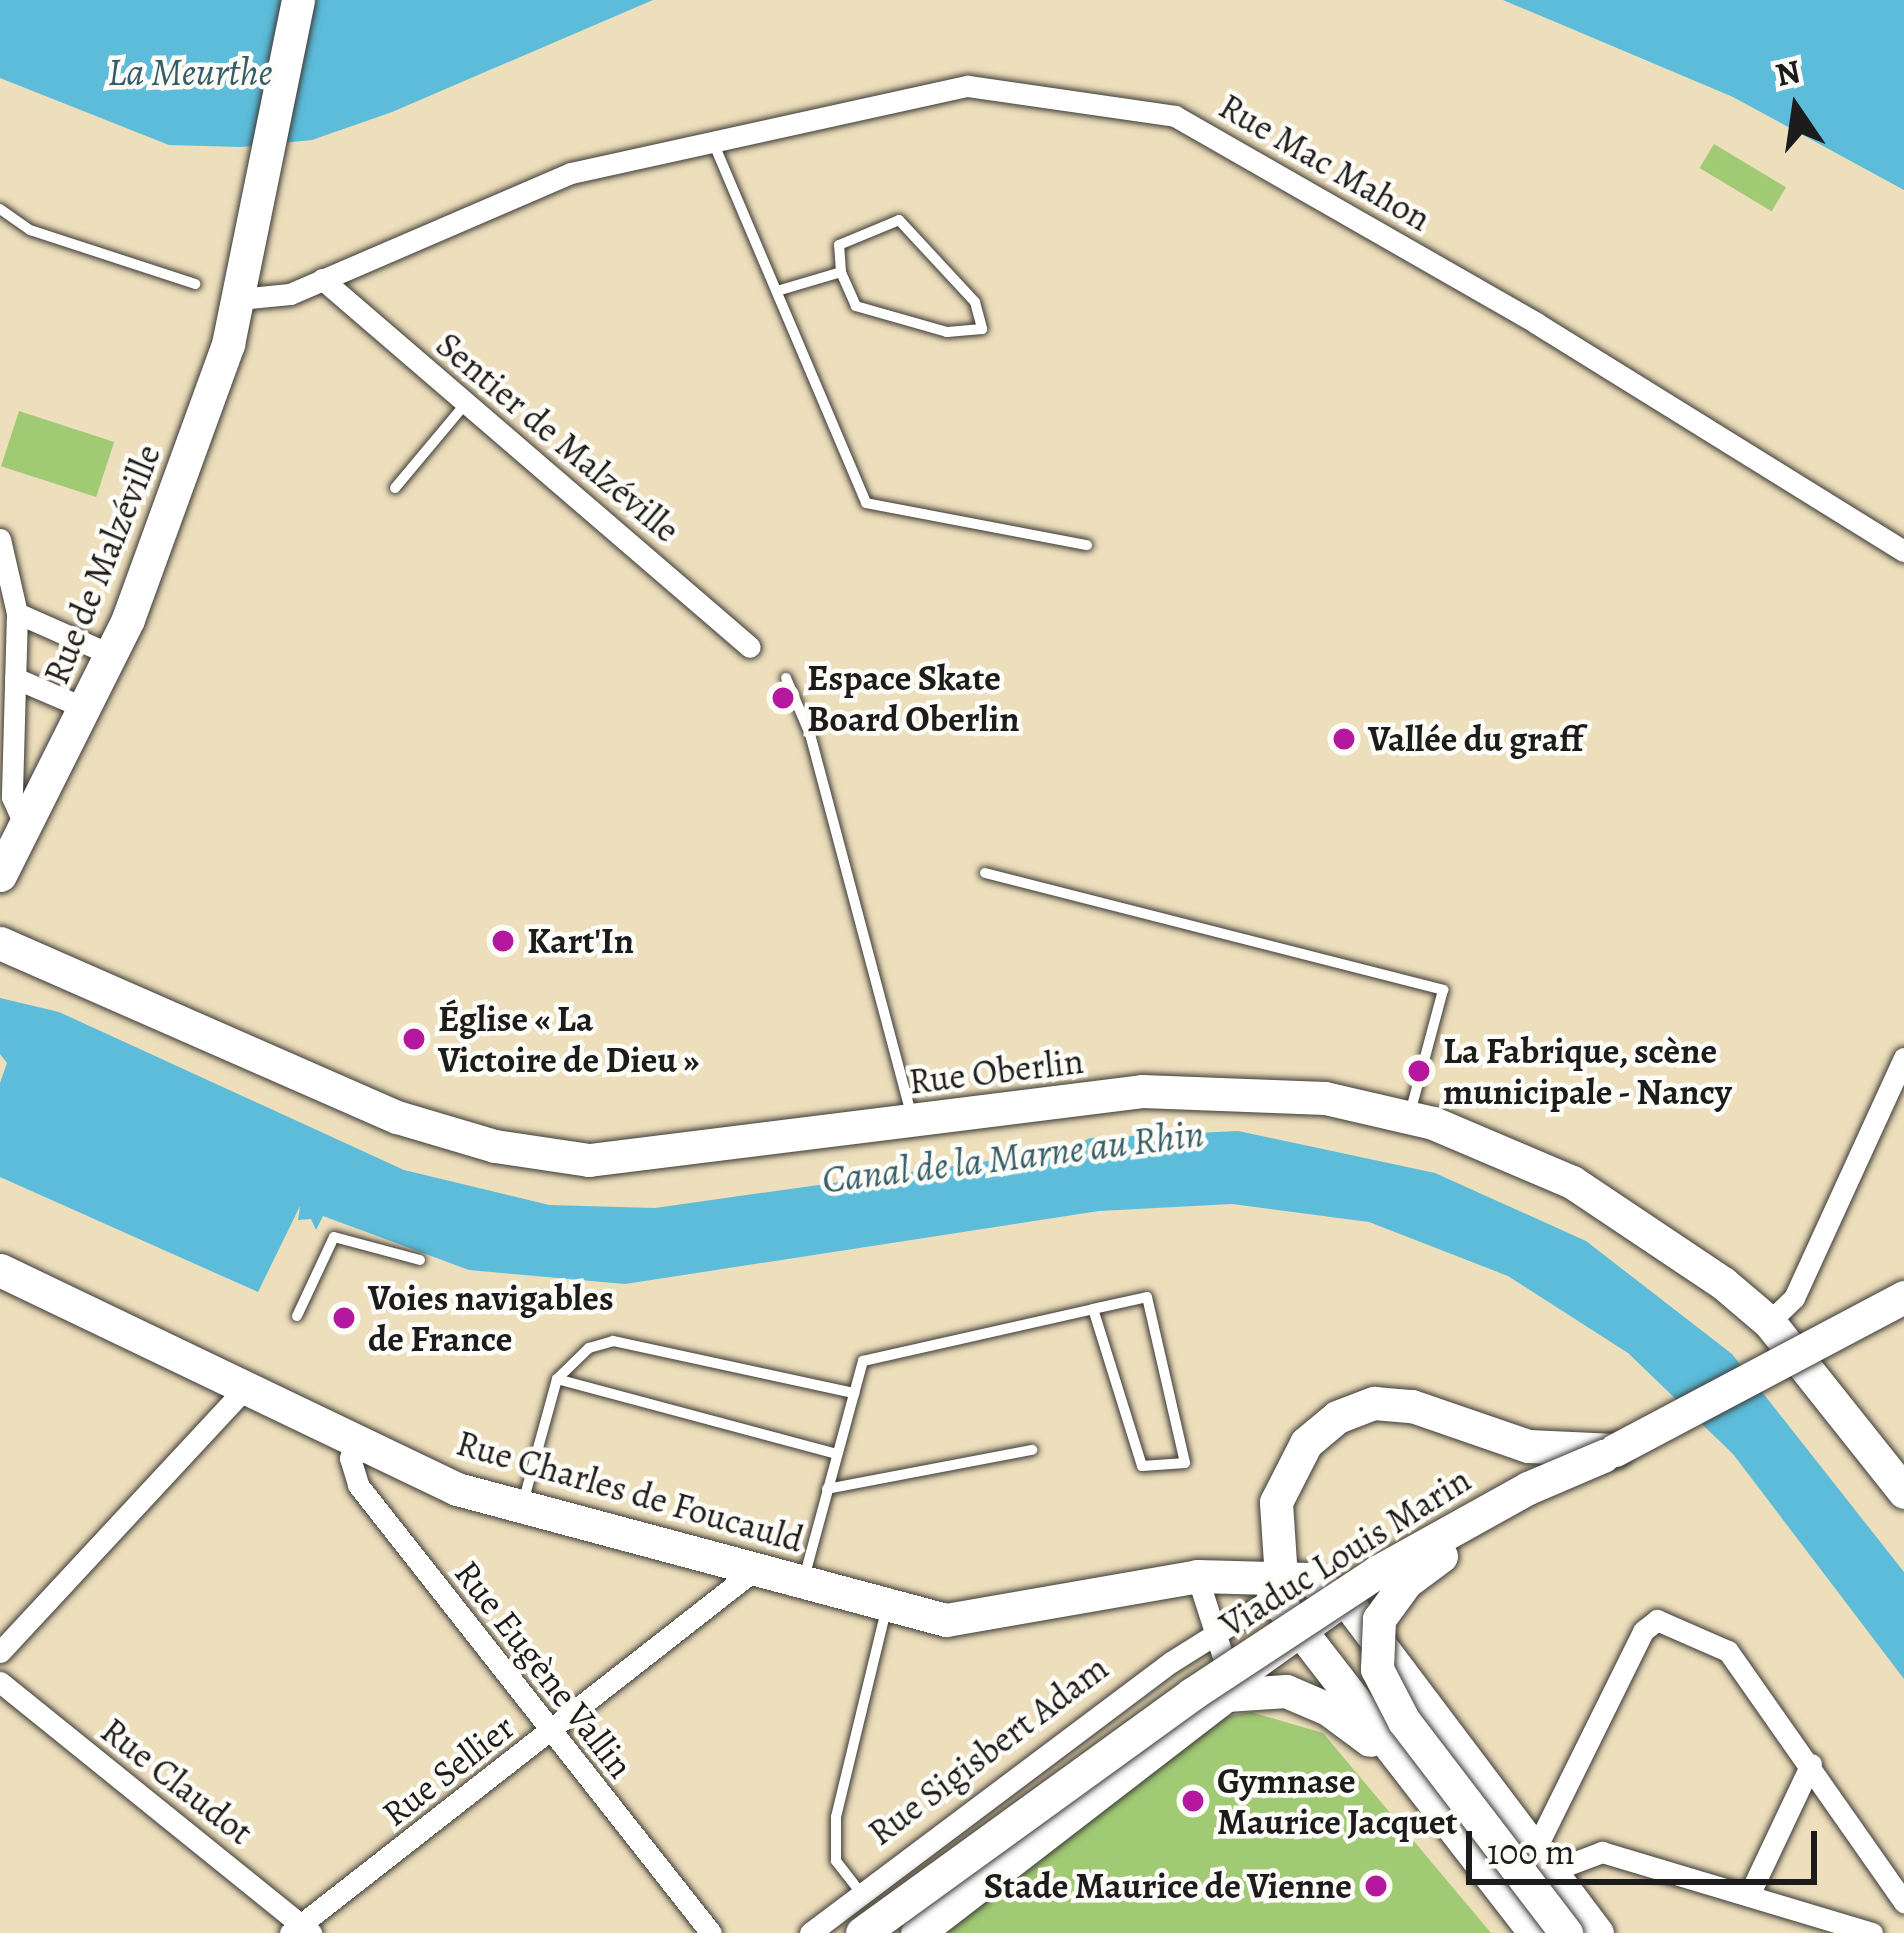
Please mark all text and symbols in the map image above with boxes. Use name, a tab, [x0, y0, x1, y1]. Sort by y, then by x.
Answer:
north arrow	[1736, 48, 1856, 168]
text: N	[1771, 48, 1805, 97]
water label: La Meurthe	[107, 49, 273, 95]
street label: Rue Mac Mahon	[1212, 84, 1438, 240]
street label: Sentier de Malzéville	[428, 323, 688, 551]
street label: Rue de Malzéville	[34, 438, 170, 690]
place label: Espace Skate Board Oberlin	[807, 655, 1019, 740]
marker: Espace Skate Board Oberlin	[770, 685, 796, 711]
place label: Vallée du graff	[1368, 717, 1583, 761]
marker: Vallée du graff	[1331, 726, 1357, 752]
place label: Kart'In	[527, 919, 634, 963]
marker: Kart'In	[490, 928, 516, 954]
place label: Église « La Victoire de Dieu »	[438, 996, 699, 1081]
marker: Église « La Victoire de Dieu »	[401, 1026, 427, 1052]
place label: La Fabrique, scène municipale - Nancy	[1443, 1028, 1733, 1113]
street label: Rue Oberlin	[906, 1039, 1086, 1103]
marker: La Fabrique, scène municipale - Nancy	[1406, 1058, 1432, 1084]
water label: Canal de la Marne au Rhin	[819, 1110, 1207, 1204]
place label: Voies navigables de France	[368, 1275, 614, 1360]
marker: Voies navigables de France	[331, 1305, 357, 1331]
street label: Rue Charles de Foucauld	[452, 1421, 808, 1561]
street label: Viaduc Louis Marin	[1212, 1458, 1478, 1646]
street label: Rue Eugène Vallin	[446, 1552, 642, 1786]
street label: Rue Sigisbert Adam	[860, 1646, 1116, 1854]
street label: Rue Sellier	[373, 1705, 523, 1835]
street label: Rue Claudot	[93, 1708, 261, 1854]
place label: Gymnase Maurice Jacquet	[1217, 1758, 1458, 1843]
marker: Gymnase Maurice Jacquet	[1180, 1788, 1206, 1814]
scale bar	[1472, 1807, 1823, 1881]
text: 100 m	[1487, 1827, 1575, 1876]
place label: Stade Maurice de Vienne	[984, 1864, 1352, 1908]
marker: Stade Maurice de Vienne	[1363, 1873, 1389, 1899]

